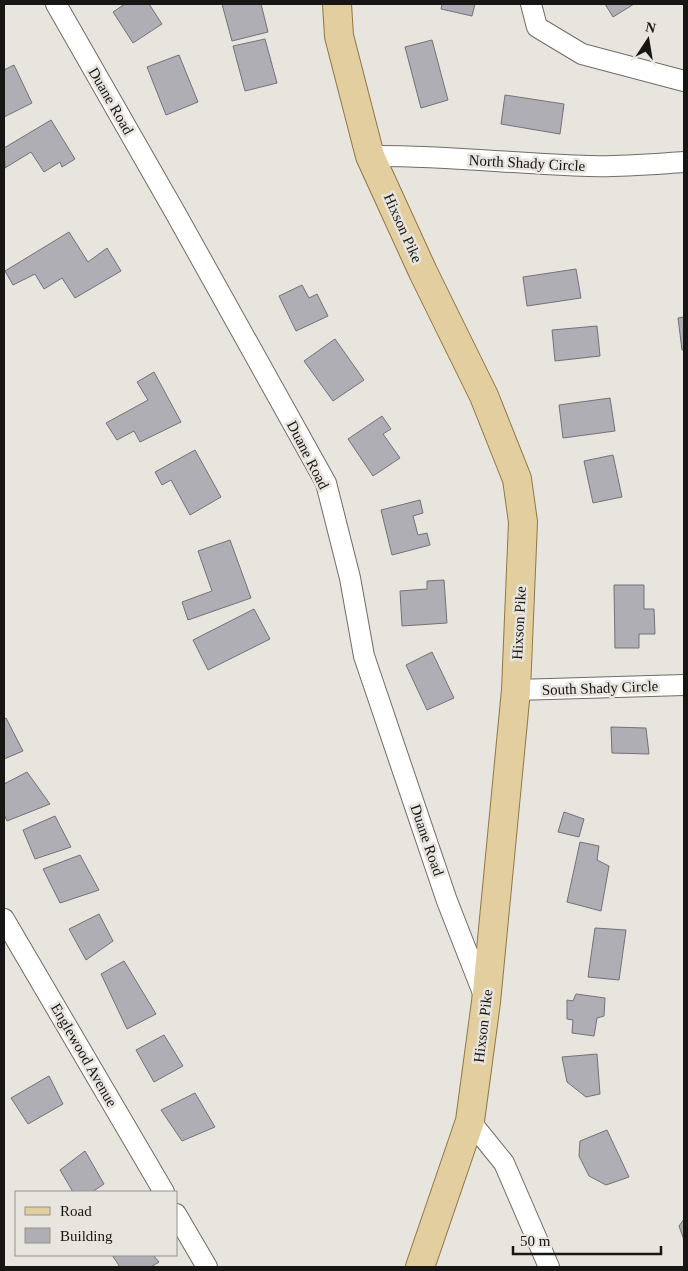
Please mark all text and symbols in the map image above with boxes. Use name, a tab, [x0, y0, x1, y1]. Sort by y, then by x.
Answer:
north arrow	[623, 15, 673, 65]
text: N	[644, 19, 657, 36]
street label: Duane Road	[85, 65, 137, 138]
street label: North Shady Circle	[468, 152, 586, 174]
street label: Hixson Pike	[381, 191, 425, 265]
street label: Duane Road	[284, 418, 332, 492]
street label: Hixson Pike	[509, 585, 529, 660]
street label: South Shady Circle	[541, 678, 659, 698]
street label: Duane Road	[407, 802, 447, 878]
street label: Hixson Pike	[471, 988, 495, 1064]
street label: Englewood Avenue	[48, 1000, 120, 1110]
legend	[15, 1191, 178, 1256]
text: Road	[60, 1203, 92, 1219]
scale bar	[513, 1224, 660, 1256]
text: Building	[60, 1228, 113, 1244]
text: 50 m	[520, 1233, 551, 1249]

